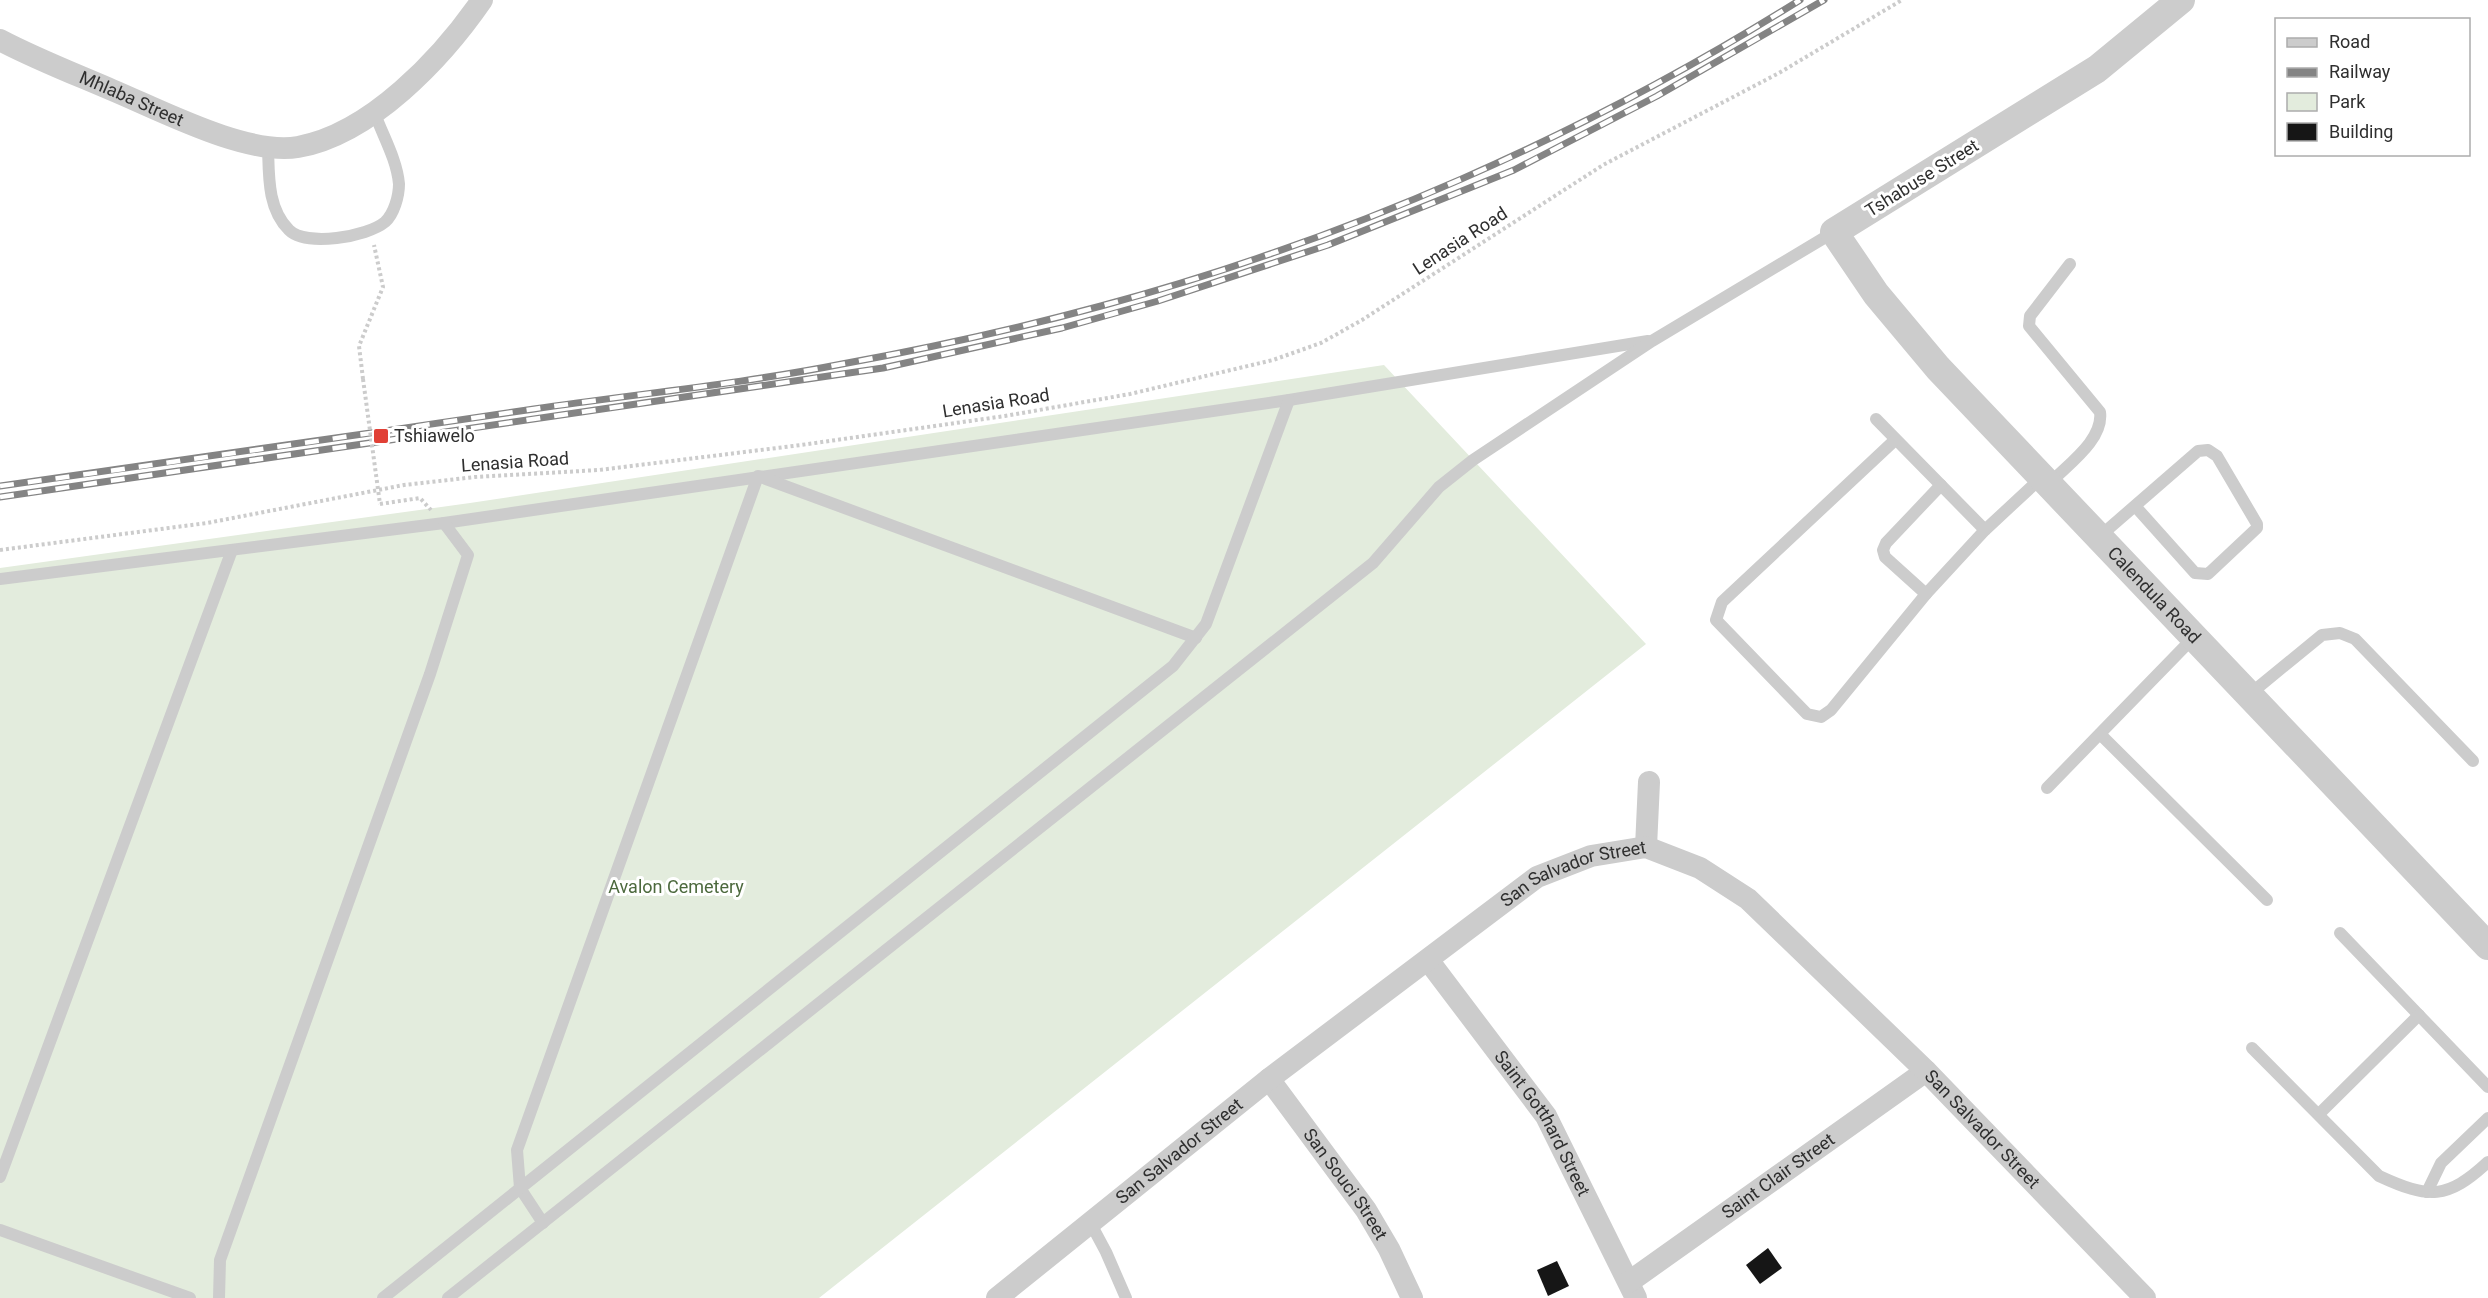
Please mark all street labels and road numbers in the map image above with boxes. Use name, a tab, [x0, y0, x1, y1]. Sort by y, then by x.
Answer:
street label: Mhlaba Street	[76, 66, 187, 130]
street label: Tshabuse Street	[1861, 134, 1982, 221]
street label: Lenasia Road	[1409, 202, 1511, 279]
street label: Lenasia Road	[941, 384, 1051, 421]
street label: Lenasia Road	[460, 447, 570, 476]
street label: Calendula Road	[2104, 542, 2205, 647]
street label: San Salvador Street	[1496, 836, 1648, 911]
street label: Saint Gotthard Street	[1490, 1046, 1595, 1199]
street label: San Salvador Street	[1921, 1065, 2045, 1193]
street label: San Salvador Street	[1111, 1093, 1247, 1208]
street label: San Souci Street	[1299, 1124, 1392, 1243]
street label: Saint Clair Street	[1717, 1128, 1839, 1223]

